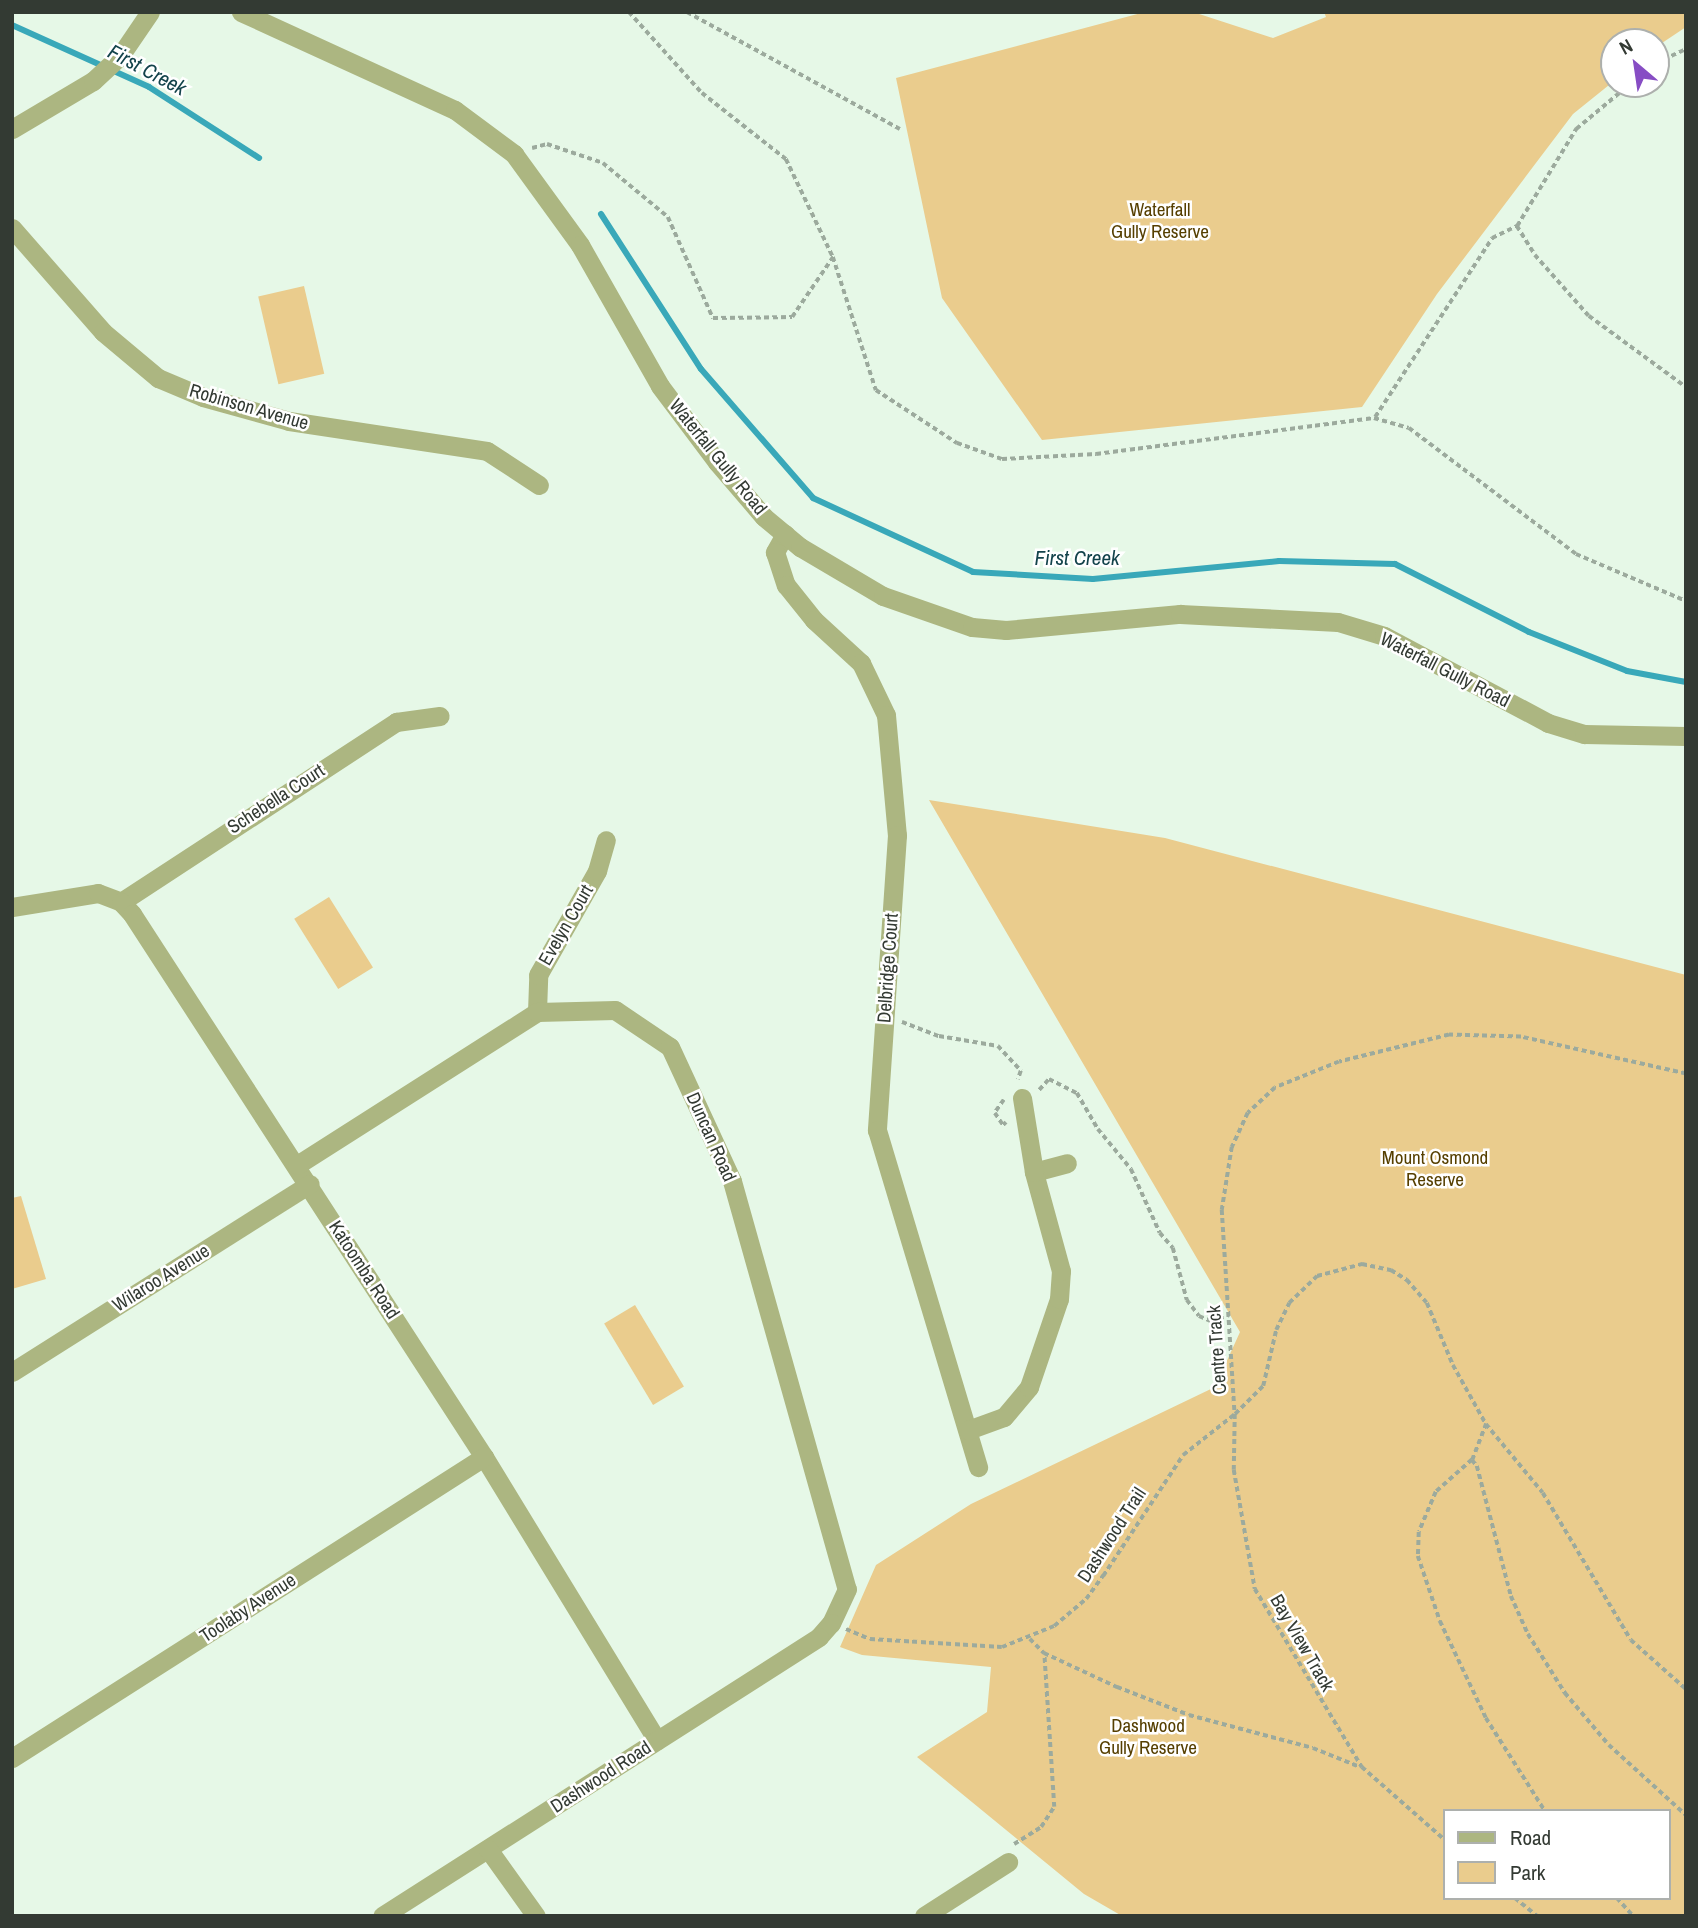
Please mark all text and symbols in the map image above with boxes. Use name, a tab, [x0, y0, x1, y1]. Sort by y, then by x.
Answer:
north arrow	[1600, 28, 1670, 98]
text: N	[1615, 32, 1637, 60]
water label: First Creek	[103, 39, 191, 101]
park label: Waterfall Gully Reserve	[1111, 199, 1209, 243]
street label: Robinson Avenue	[186, 379, 312, 435]
street label: Waterfall Gully Road	[664, 395, 772, 519]
water label: First Creek	[1034, 545, 1120, 571]
street label: Waterfall Gully Road	[1376, 628, 1514, 712]
street label: Schebella Court	[223, 759, 329, 839]
street label: Evelyn Court	[534, 881, 598, 969]
street label: Delbridge Court	[873, 912, 903, 1024]
street label: Duncan Road	[681, 1089, 741, 1185]
park label: Mount Osmond Reserve	[1382, 1147, 1488, 1191]
street label: Katoomba Road	[324, 1217, 404, 1323]
street label: Wilaroo Avenue	[108, 1239, 214, 1317]
street label: Centre Track	[1203, 1305, 1231, 1395]
street label: Dashwood Trail	[1073, 1483, 1151, 1587]
street label: Toolaby Avenue	[195, 1568, 301, 1648]
street label: Bay View Track	[1265, 1590, 1339, 1696]
park label: Dashwood Gully Reserve	[1099, 1715, 1197, 1759]
street label: Dashwood Road	[546, 1736, 656, 1818]
legend	[1442, 1809, 1670, 1900]
text: Road	[1510, 1823, 1551, 1852]
text: Park	[1510, 1858, 1545, 1887]

